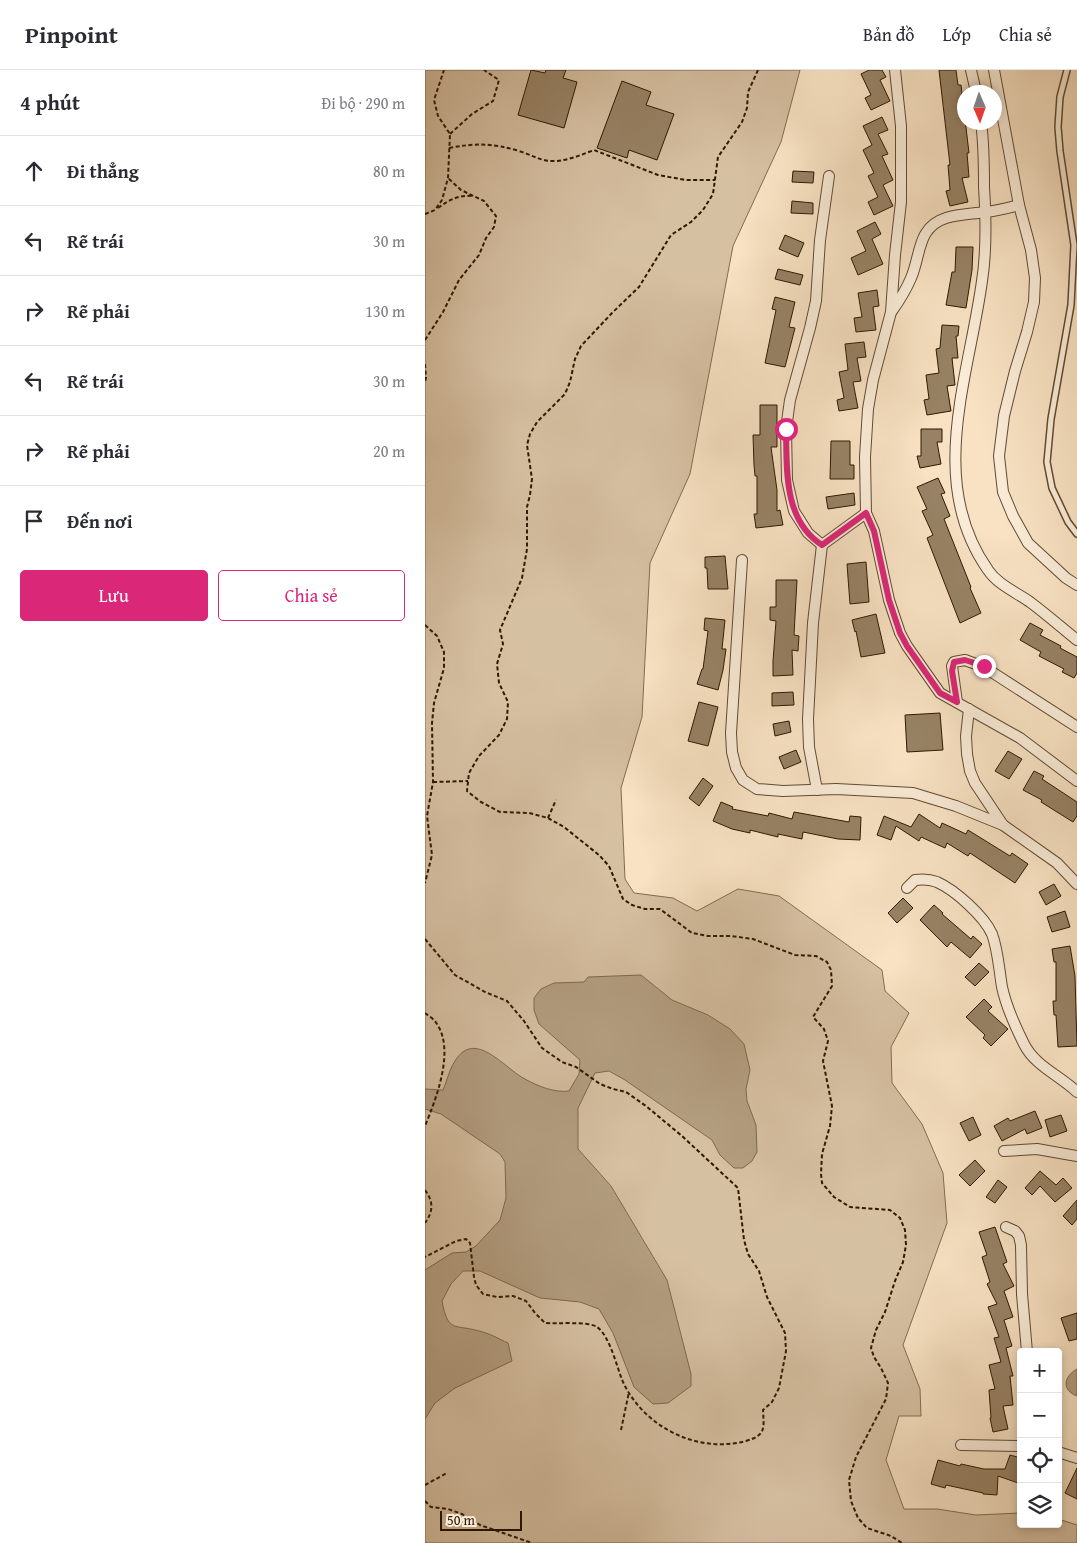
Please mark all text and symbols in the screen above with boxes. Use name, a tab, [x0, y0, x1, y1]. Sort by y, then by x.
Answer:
text: Pinpoint	[25, 17, 118, 52]
text: Bản đồ	[863, 21, 915, 48]
text: Lớp	[943, 21, 971, 48]
text: Chia sẻ	[999, 21, 1052, 48]
north arrow	[957, 85, 1002, 130]
text: 4 phút	[20, 87, 80, 118]
text: Đi bộ · 290 m	[321, 91, 405, 115]
icon: ahead	[20, 157, 48, 185]
text: Đi thẳng	[67, 157, 139, 185]
text: 80 m	[373, 159, 405, 183]
icon: left	[20, 227, 48, 255]
text: Rẽ trái	[67, 227, 124, 255]
text: 30 m	[373, 229, 405, 253]
icon: right	[20, 297, 48, 325]
text: Rẽ phải	[67, 297, 130, 325]
text: 130 m	[365, 299, 405, 323]
icon: left	[20, 367, 48, 395]
text: Rẽ trái	[67, 367, 124, 395]
text: 30 m	[373, 369, 405, 393]
route start	[775, 418, 798, 441]
icon: right	[20, 437, 48, 465]
text: Rẽ phải	[67, 437, 130, 465]
text: 20 m	[373, 439, 405, 463]
icon: arrive	[20, 507, 48, 535]
text: Đến nơi	[67, 507, 133, 535]
button: Lưu	[20, 570, 208, 621]
button: Chia sẻ	[218, 570, 405, 621]
route end	[973, 655, 996, 678]
map controls	[1017, 1348, 1062, 1528]
button: +	[1017, 1348, 1062, 1393]
button: −	[1017, 1393, 1062, 1438]
button: locate	[1017, 1438, 1062, 1483]
button: layers	[1017, 1483, 1062, 1528]
scale bar	[440, 1508, 523, 1531]
text: 50 m	[447, 1510, 475, 1530]

